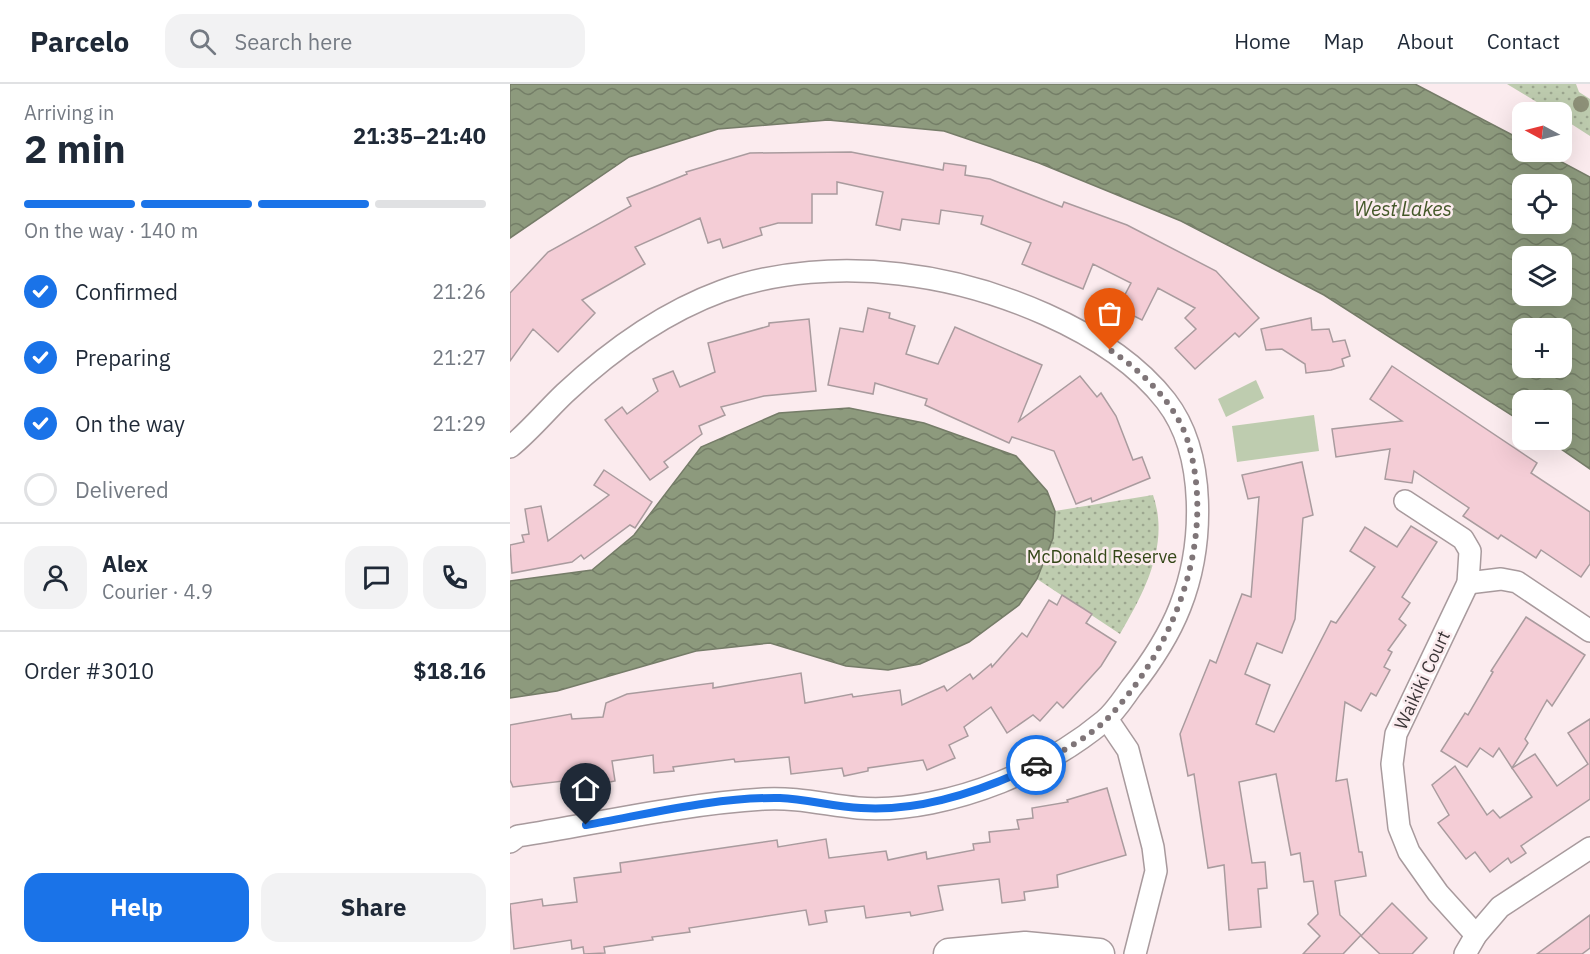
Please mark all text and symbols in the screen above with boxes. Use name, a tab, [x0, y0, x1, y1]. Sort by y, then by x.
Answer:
search box	[165, 14, 585, 68]
text: Parcelo	[30, 23, 129, 60]
icon: search	[186, 25, 219, 58]
text: Search here	[234, 27, 352, 56]
text: Home	[1234, 27, 1291, 55]
text: Map	[1324, 27, 1364, 55]
text: About	[1397, 27, 1454, 55]
text: Contact	[1487, 27, 1560, 55]
text: Arriving in	[24, 99, 114, 126]
north arrow	[1512, 102, 1572, 162]
map controls	[1512, 102, 1572, 450]
text: 21:35–21:40	[353, 121, 486, 150]
text: 2 min	[24, 123, 126, 174]
button: locate	[1512, 174, 1572, 234]
water label: West Lakes	[1354, 195, 1452, 222]
text: On the way · 140 m	[24, 217, 198, 244]
button: layers	[1512, 246, 1572, 306]
icon: check	[24, 275, 57, 308]
text: Confirmed	[75, 277, 178, 306]
text: 21:26	[432, 278, 486, 305]
pin	[1084, 288, 1135, 350]
icon: bag	[1093, 297, 1126, 330]
button: +	[1512, 318, 1572, 378]
icon: check	[24, 341, 57, 374]
text: Preparing	[75, 343, 170, 372]
text: 21:27	[432, 344, 486, 371]
button: −	[1512, 390, 1572, 450]
icon: check	[24, 407, 57, 440]
text: On the way	[75, 409, 185, 438]
text: 21:29	[432, 410, 486, 437]
text: Delivered	[75, 475, 169, 504]
park label: McDonald Reserve	[1027, 545, 1177, 568]
button: person	[24, 546, 87, 609]
button: chat	[345, 546, 408, 609]
button: phone	[423, 546, 486, 609]
text: Alex	[102, 549, 148, 578]
text: Courier · 4.9	[102, 578, 213, 605]
street label: Waikiki Court	[1389, 627, 1455, 733]
text: Order #3010	[24, 656, 154, 685]
text: $18.16	[413, 656, 486, 685]
courier	[1006, 735, 1066, 795]
icon: car	[1020, 749, 1053, 782]
pin	[560, 763, 611, 825]
icon: home	[569, 772, 602, 805]
button: Help	[24, 873, 249, 942]
button: Share	[261, 873, 486, 942]

